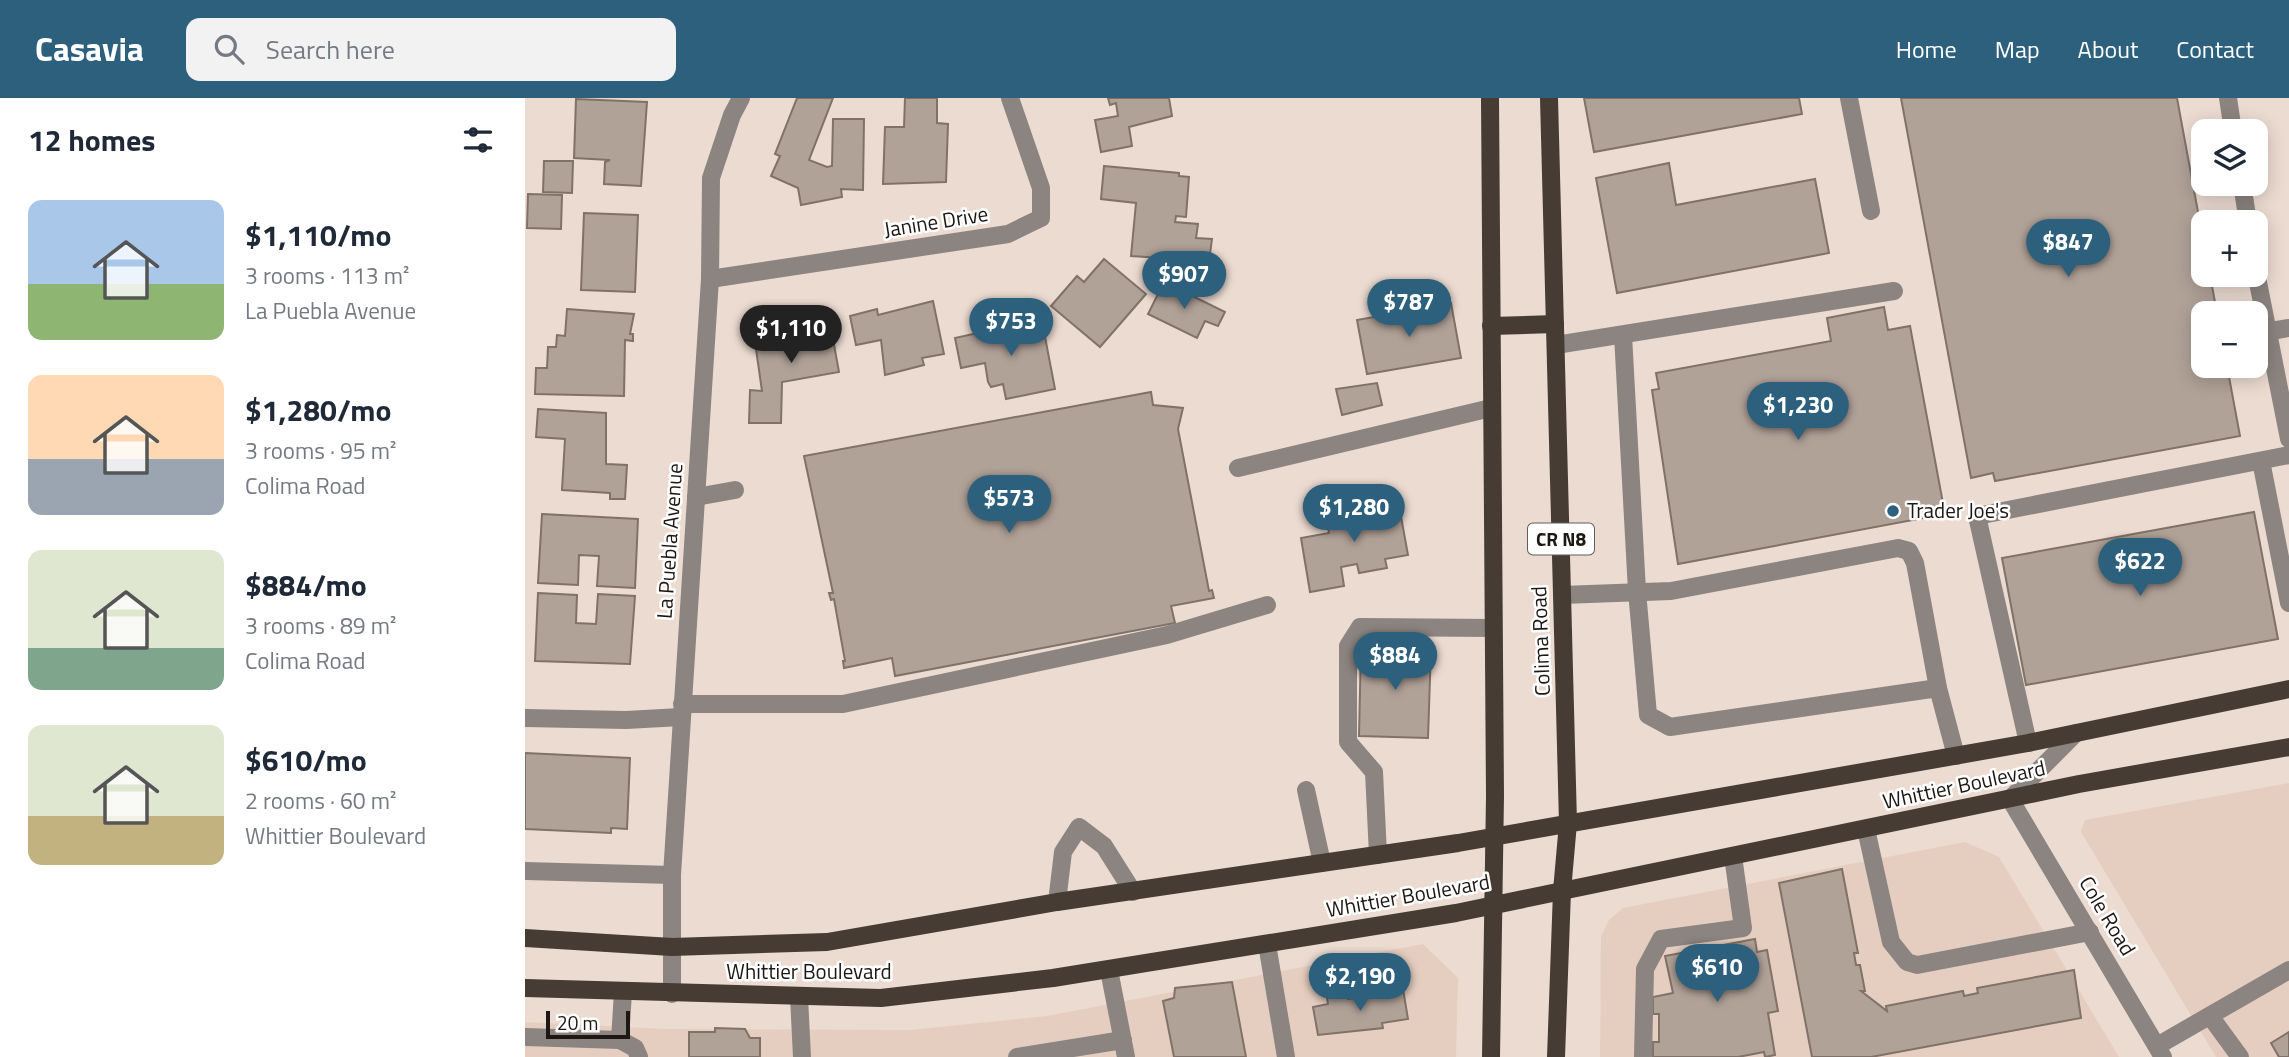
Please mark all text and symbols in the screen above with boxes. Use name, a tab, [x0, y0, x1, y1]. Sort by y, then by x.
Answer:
search box	[186, 18, 676, 81]
text: Casavia	[35, 24, 144, 74]
icon: search	[210, 30, 248, 68]
text: Search here	[266, 30, 395, 69]
text: Home	[1896, 31, 1957, 67]
text: Map	[1995, 31, 2040, 67]
text: About	[2078, 31, 2138, 67]
text: Contact	[2176, 31, 2254, 67]
text: 12 homes	[28, 117, 155, 163]
map controls	[2191, 119, 2268, 378]
button: layers	[2191, 119, 2268, 196]
icon: filters	[459, 121, 497, 159]
street label: Janine Drive	[882, 197, 990, 245]
button: +	[2191, 210, 2268, 287]
text: $1,110/mo	[245, 212, 391, 258]
pin: $847	[2027, 220, 2109, 279]
text: $847	[2042, 224, 2094, 259]
icon: home	[84, 228, 168, 312]
pin: $907	[1143, 252, 1225, 311]
text: $907	[1158, 256, 1210, 291]
text: 3 rooms · 113 m²	[245, 258, 409, 293]
pin: $787	[1368, 280, 1450, 339]
text: $787	[1383, 284, 1435, 319]
text: La Puebla Avenue	[245, 293, 416, 328]
pin: $753	[970, 299, 1052, 358]
button: −	[2191, 301, 2268, 378]
text: $753	[985, 303, 1037, 338]
pin: $1,110	[734, 306, 848, 365]
text: $1,110	[756, 310, 826, 345]
pin: $1,230	[1741, 382, 1855, 442]
text: $1,280/mo	[245, 387, 391, 433]
text: $1,230	[1763, 387, 1833, 422]
icon: home	[84, 403, 168, 487]
text: 3 rooms · 95 m²	[245, 433, 396, 468]
street label: La Puebla Avenue	[648, 462, 690, 620]
text: Colima Road	[245, 468, 365, 503]
pin: $573	[968, 476, 1050, 535]
text: $573	[983, 480, 1035, 515]
pin: $1,280	[1297, 484, 1411, 544]
text: $1,280	[1319, 489, 1389, 524]
place label: Trader Joe's	[1907, 494, 2009, 526]
marker: Trader Joe's	[1885, 503, 1901, 519]
road number: CR N8	[1528, 524, 1594, 554]
pin: $622	[2099, 538, 2181, 598]
text: $622	[2114, 543, 2166, 578]
text: $884/mo	[245, 562, 367, 608]
icon: home	[84, 578, 168, 662]
street label: Colima Road	[1522, 586, 1558, 697]
text: 3 rooms · 89 m²	[245, 608, 396, 643]
pin: $884	[1354, 632, 1436, 692]
text: $884	[1369, 637, 1421, 672]
text: Colima Road	[245, 643, 365, 678]
text: $610/mo	[245, 737, 367, 783]
street label: Whittier Boulevard	[1880, 751, 2048, 817]
icon: home	[84, 753, 168, 837]
text: 2 rooms · 60 m²	[245, 783, 396, 818]
text: Whittier Boulevard	[245, 818, 426, 853]
street label: Whittier Boulevard	[1324, 865, 1492, 925]
street label: Cole Road	[2072, 870, 2144, 961]
pin: $610	[1676, 944, 1758, 1004]
text: $610	[1691, 949, 1743, 984]
pin: $2,190	[1303, 954, 1417, 1013]
street label: Whittier Boulevard	[726, 955, 892, 987]
text: $2,190	[1325, 958, 1395, 993]
scale bar	[546, 1008, 630, 1040]
text: 20 m	[557, 1008, 598, 1037]

